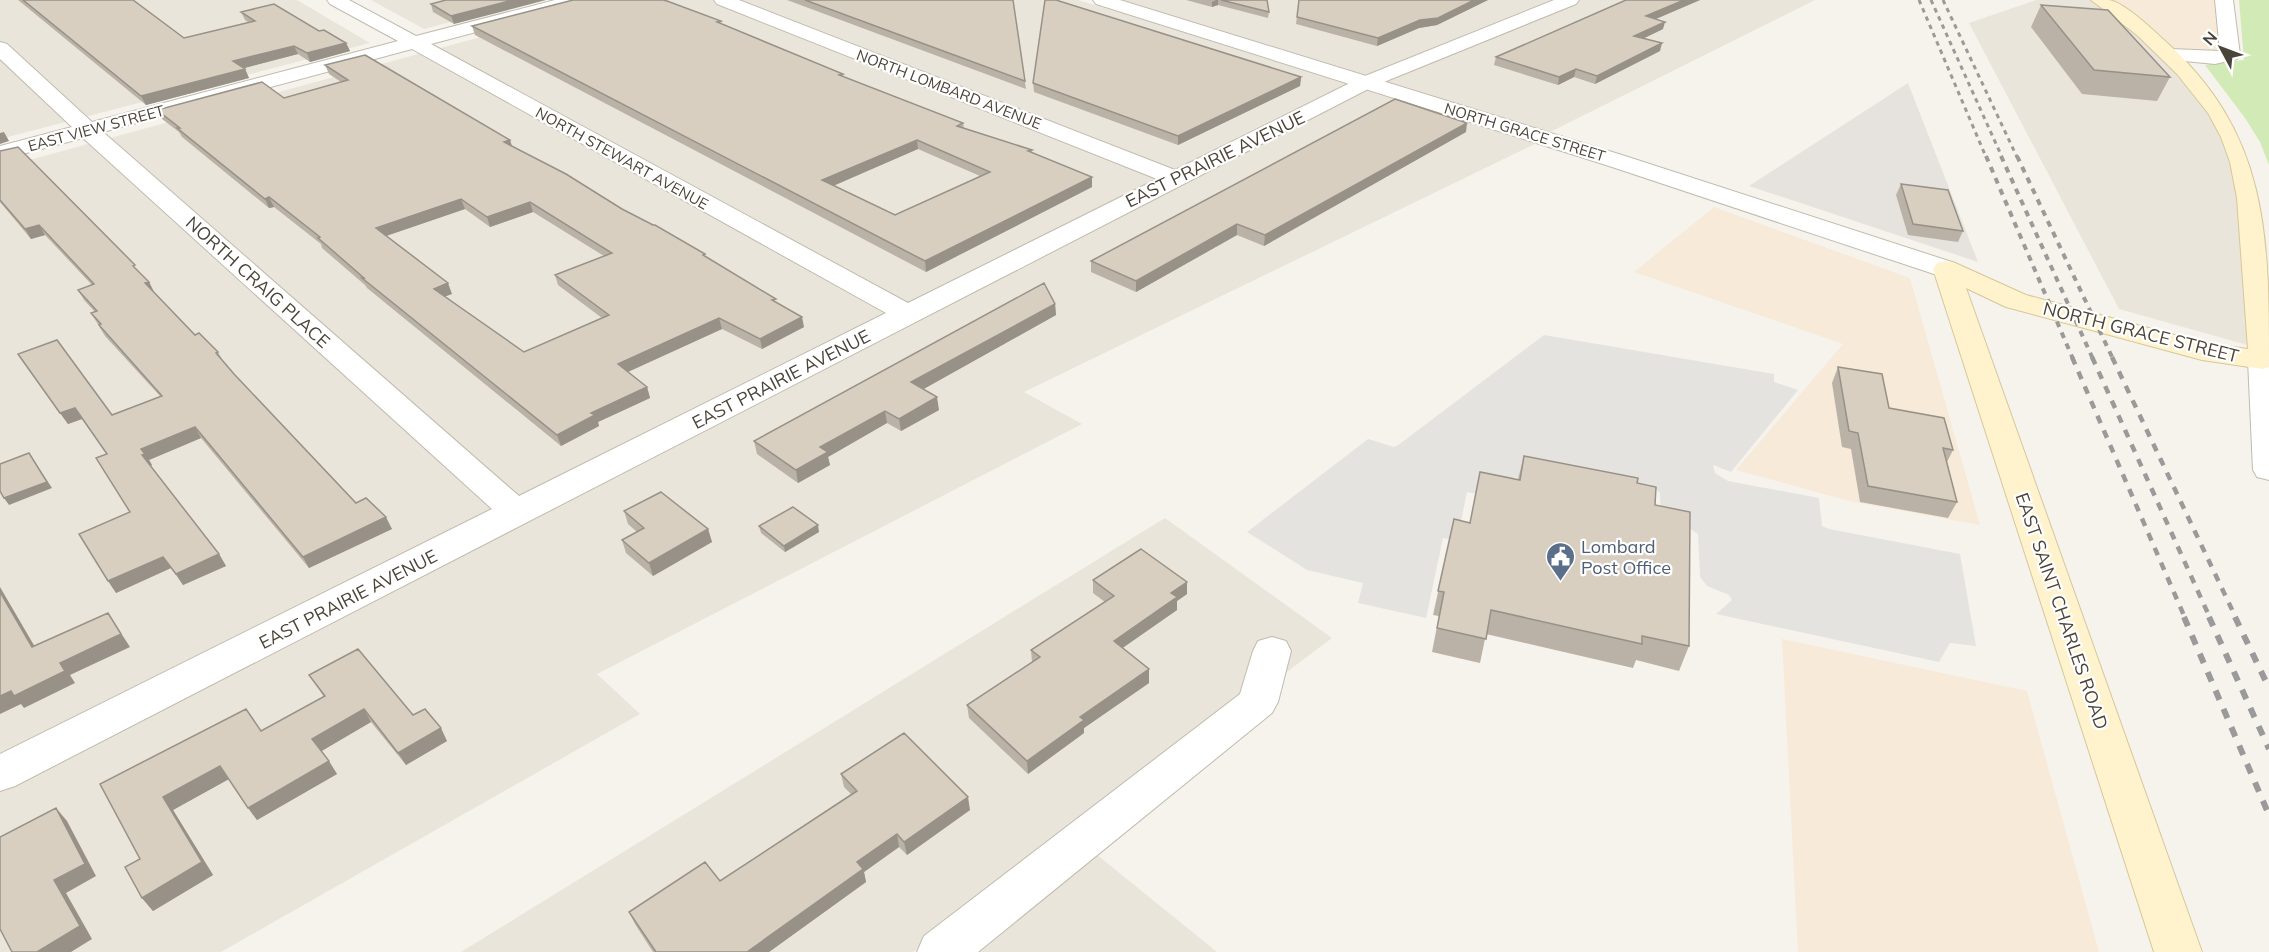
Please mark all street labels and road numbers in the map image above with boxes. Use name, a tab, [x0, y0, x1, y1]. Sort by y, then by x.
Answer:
street label: NORTH LOMBARD AVENUE	[854, 45, 1044, 133]
street label: NORTH GRACE STREET	[1442, 98, 1608, 166]
street label: EAST VIEW STREET	[26, 101, 166, 155]
street label: NORTH STEWART AVENUE	[532, 103, 712, 214]
street label: EAST PRAIRIE AVENUE	[1122, 106, 1308, 212]
street label: NORTH CRAIG PLACE	[181, 211, 335, 353]
street label: NORTH GRACE STREET	[2041, 297, 2241, 367]
street label: EAST PRAIRIE AVENUE	[688, 324, 874, 434]
street label: EAST SAINT CHARLES ROAD	[2011, 490, 2113, 732]
street label: EAST PRAIRIE AVENUE	[255, 544, 441, 654]

